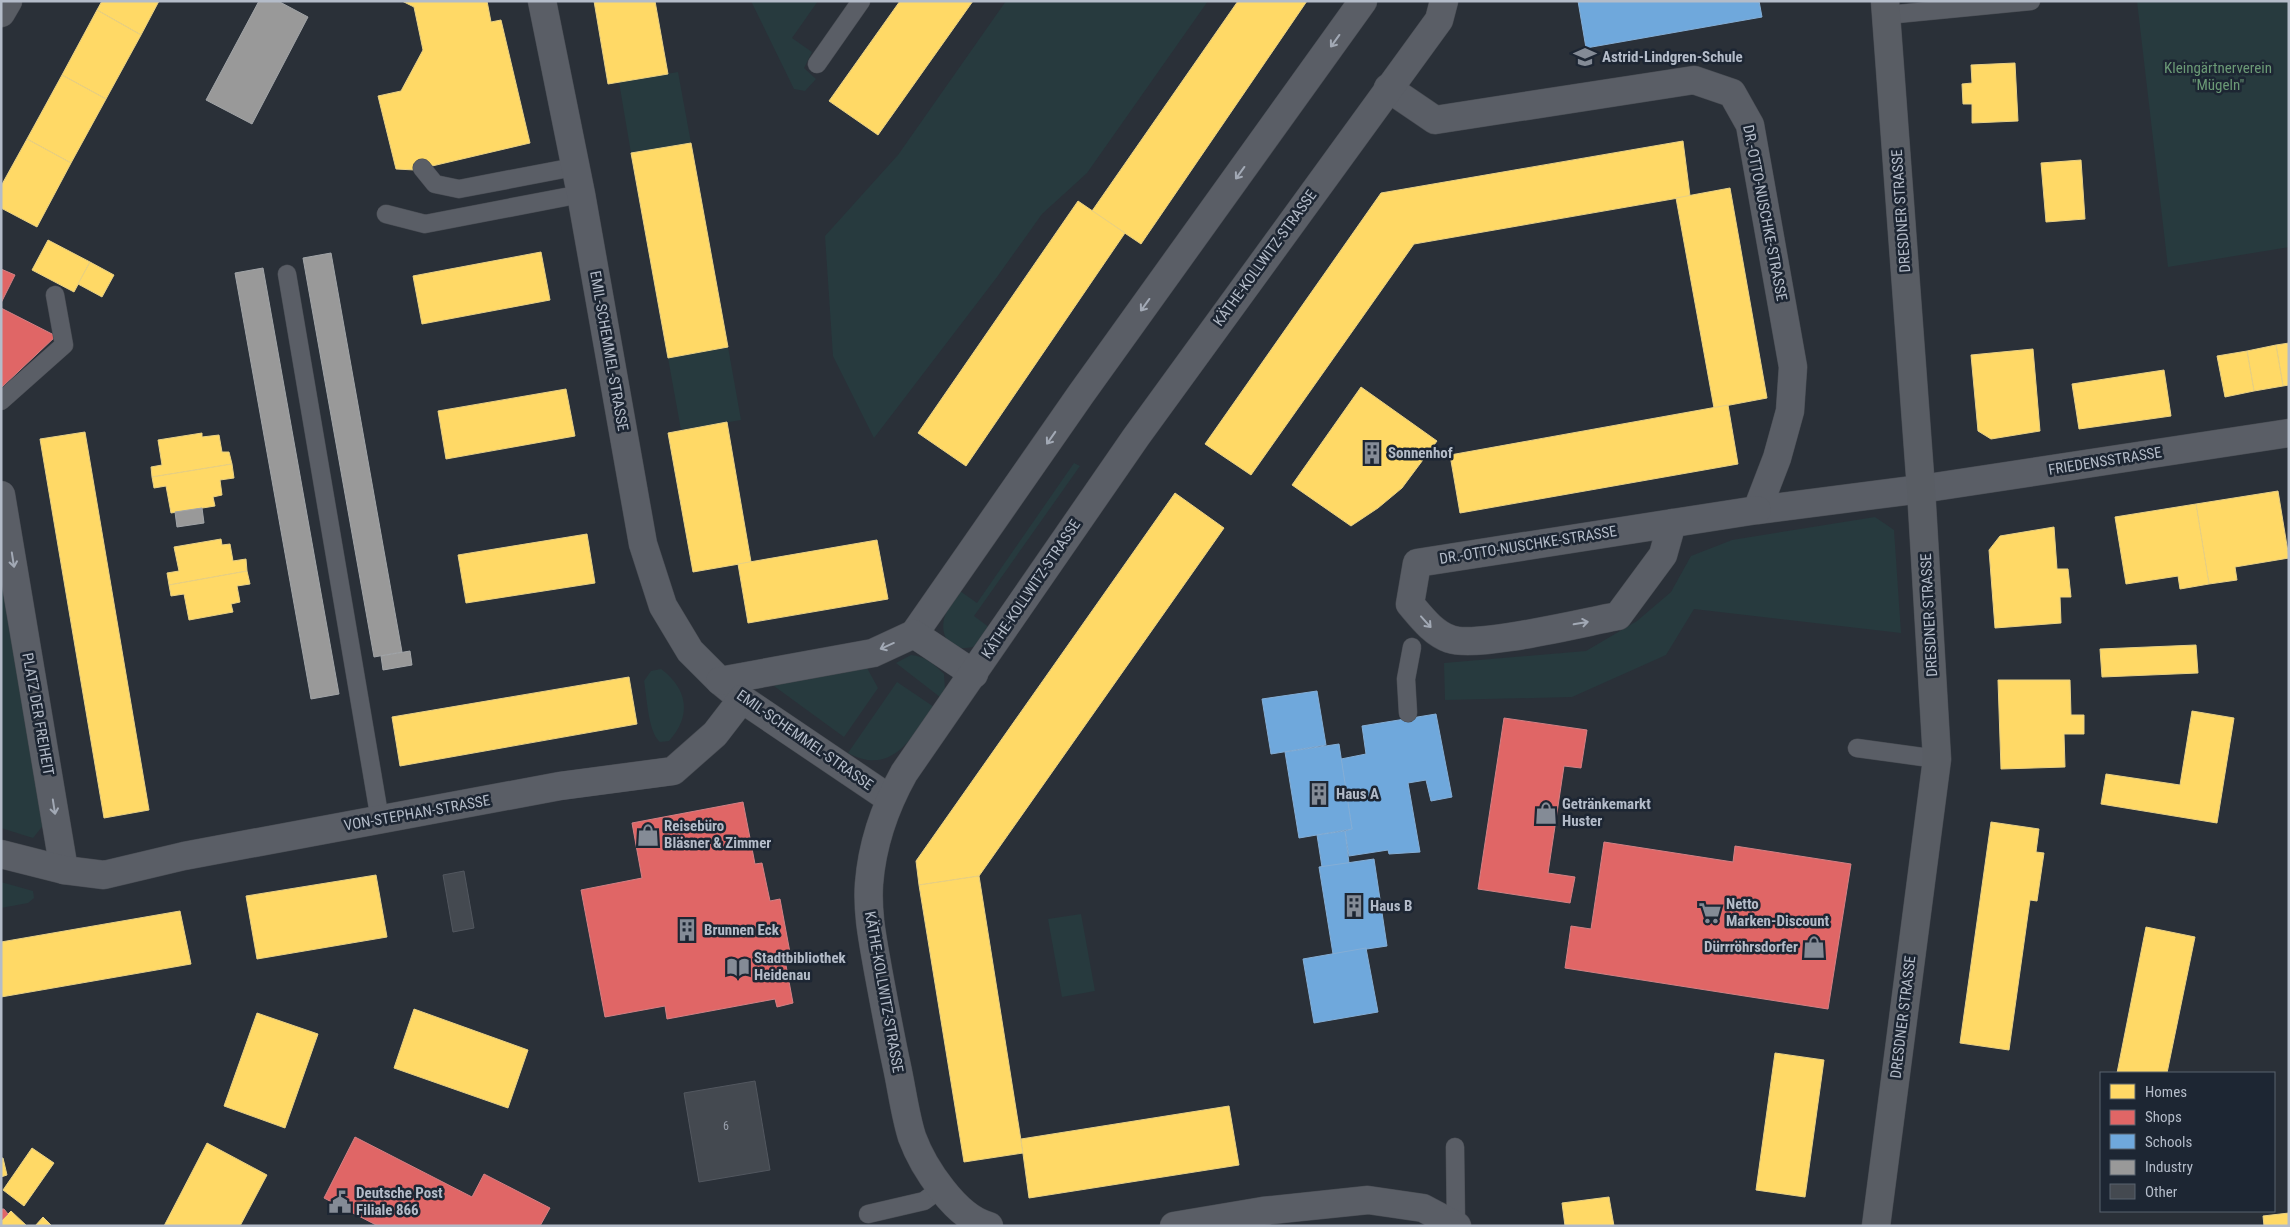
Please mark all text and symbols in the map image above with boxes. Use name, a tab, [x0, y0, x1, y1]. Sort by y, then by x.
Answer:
one-way arrow	[1329, 34, 1340, 47]
school or university icon: Astrid-Lindgren-Schule	[1572, 44, 1598, 70]
place label: Astrid-Lindgren-Schule	[1602, 48, 1743, 66]
park label: Kleingärtnerverein "Mügeln"	[2164, 59, 2272, 94]
street label: DR.-OTTO-NUSCHKE-STRASSE	[1739, 123, 1791, 303]
street label: DRESDNER STRASSE	[1888, 149, 1914, 273]
one-way arrow	[1235, 166, 1245, 180]
street label: KÄTHE-KOLLWITZ-STRASSE	[1210, 186, 1320, 330]
street label: EMIL-SCHEMMEL-STRASSE	[586, 269, 632, 433]
one-way arrow	[1140, 298, 1150, 312]
one-way arrow	[1046, 430, 1056, 444]
building icon: Sonnenhof	[1359, 440, 1385, 466]
street label: FRIEDENSSTRASSE	[2047, 443, 2163, 479]
place label: Sonnenhof	[1388, 444, 1453, 462]
street label: KÄTHE-KOLLWITZ-STRASSE	[978, 516, 1084, 662]
street label: DR.-OTTO-NUSCHKE-STRASSE	[1438, 522, 1618, 568]
one-way arrow	[8, 552, 18, 568]
street label: DRESDNER STRASSE	[1917, 553, 1941, 677]
one-way arrow	[1420, 616, 1432, 629]
one-way arrow	[1573, 618, 1589, 627]
one-way arrow	[880, 642, 895, 652]
street label: PLATZ DER FREIHEIT	[18, 651, 58, 777]
street label: EMIL-SCHEMMEL-STRASSE	[733, 686, 877, 794]
building icon: Haus A	[1306, 781, 1332, 807]
place label: Haus A	[1336, 785, 1379, 803]
street label: VON-STEPHAN-STRASSE	[343, 791, 491, 835]
place label: Getränkemarkt Huster	[1562, 795, 1651, 830]
one-way arrow	[49, 799, 59, 815]
shop icon: Getränkemarkt Huster	[1533, 800, 1559, 826]
place label: Reisebüro Bläsner & Zimmer	[664, 817, 771, 852]
shop icon: Reisebüro Bläsner & Zimmer	[635, 822, 661, 848]
building icon: Haus B	[1341, 893, 1367, 919]
place label: Netto Marken-Discount	[1726, 895, 1830, 930]
place label: Haus B	[1370, 897, 1412, 915]
supermarket icon: Netto Marken-Discount	[1697, 900, 1723, 926]
street label: KÄTHE-KOLLWITZ-STRASSE	[861, 910, 907, 1074]
building icon: Brunnen Eck	[674, 917, 700, 943]
place label: Brunnen Eck	[704, 921, 780, 939]
shop icon: Dürrröhrsdorfer	[1801, 934, 1827, 960]
place label: Dürrröhrsdorfer	[1704, 938, 1798, 956]
place label: Stadtbibliothek Heidenau	[754, 949, 847, 984]
library icon: Stadtbibliothek Heidenau	[725, 954, 751, 980]
street label: DRESDNER STRASSE	[1887, 955, 1919, 1079]
legend	[2100, 1072, 2275, 1212]
text: Homes	[2145, 1083, 2187, 1101]
text: Shops	[2145, 1108, 2182, 1126]
house number: 6	[723, 1119, 729, 1133]
text: Schools	[2145, 1133, 2192, 1151]
text: Industry	[2145, 1158, 2193, 1176]
text: Other	[2145, 1183, 2178, 1201]
place label: Deutsche Post Filiale 866	[356, 1184, 443, 1219]
public building icon: Deutsche Post Filiale 866	[327, 1189, 353, 1215]

